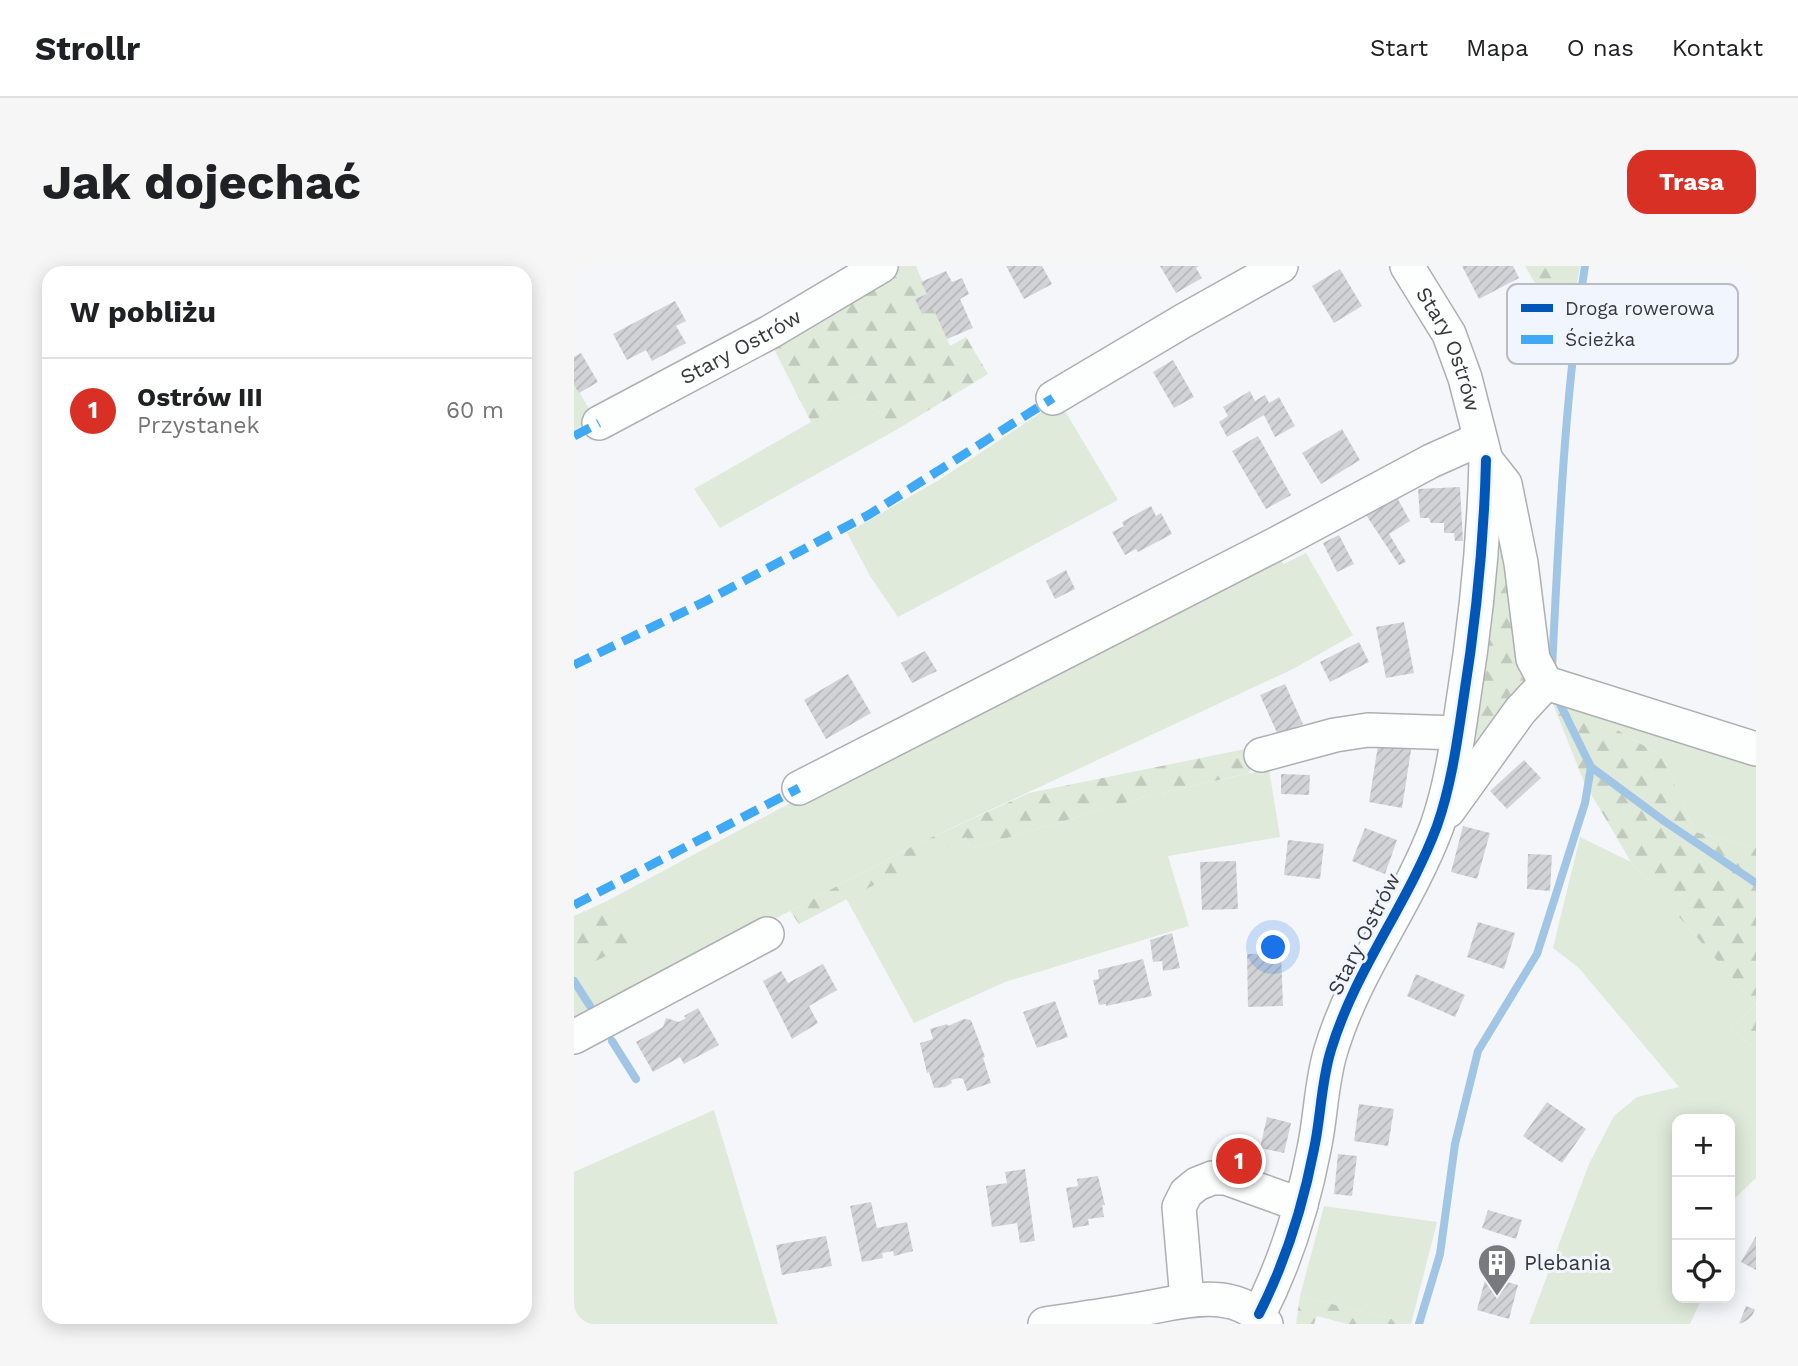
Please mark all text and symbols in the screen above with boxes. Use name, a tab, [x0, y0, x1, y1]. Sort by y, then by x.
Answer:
text: Strollr	[35, 29, 140, 68]
text: Start	[1370, 34, 1428, 62]
text: Mapa	[1466, 34, 1529, 62]
text: O nas	[1567, 34, 1634, 62]
text: Kontakt	[1672, 34, 1763, 62]
button: Trasa	[1627, 150, 1756, 214]
text: Jak dojechać	[42, 153, 361, 211]
street label: Stary Ostrów	[1411, 282, 1486, 414]
legend	[1507, 284, 1738, 364]
text: W pobliżu	[70, 294, 216, 329]
text: Droga rowerowa	[1565, 297, 1715, 320]
street label: Stary Ostrów	[676, 303, 806, 389]
text: Ścieżka	[1565, 328, 1636, 351]
text: Ostrów III	[137, 382, 263, 412]
text: 1	[88, 397, 98, 424]
text: 60 m	[446, 397, 504, 424]
text: Przystanek	[137, 412, 260, 439]
street label: Stary Ostrów	[1322, 868, 1405, 999]
your location	[1256, 930, 1290, 964]
map controls	[1672, 1114, 1735, 1303]
button: +	[1672, 1114, 1735, 1177]
pin: 1	[1216, 1135, 1262, 1187]
button: −	[1672, 1177, 1735, 1240]
button: locate	[1672, 1240, 1735, 1303]
building icon: Plebania	[1476, 1242, 1518, 1297]
place label: Plebania	[1524, 1250, 1611, 1275]

